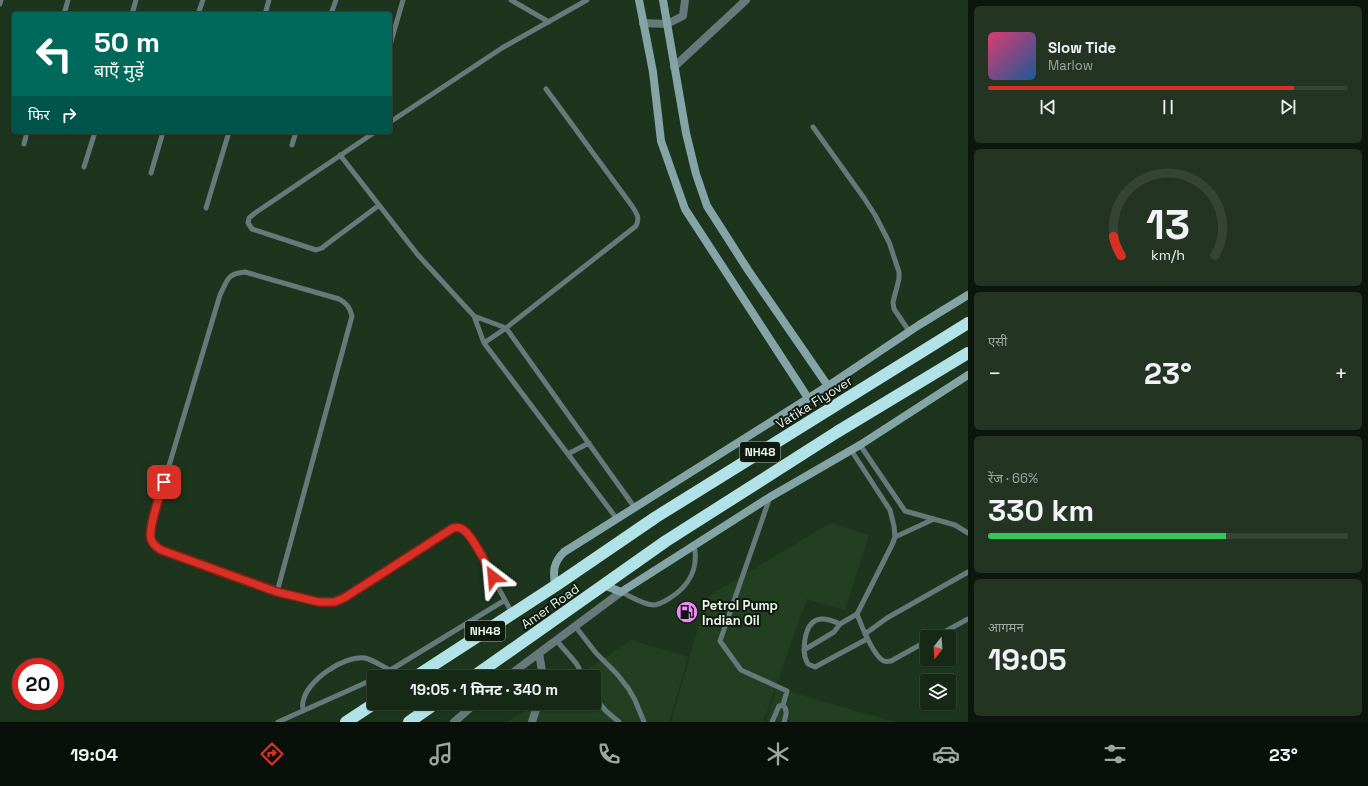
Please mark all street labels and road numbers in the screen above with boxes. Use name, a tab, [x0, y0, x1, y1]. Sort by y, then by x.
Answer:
street label: Vatika Flyover	[773, 372, 856, 433]
road number: NH48	[740, 442, 780, 462]
street label: Amer Road	[518, 580, 583, 633]
road number: NH48	[465, 621, 505, 641]

